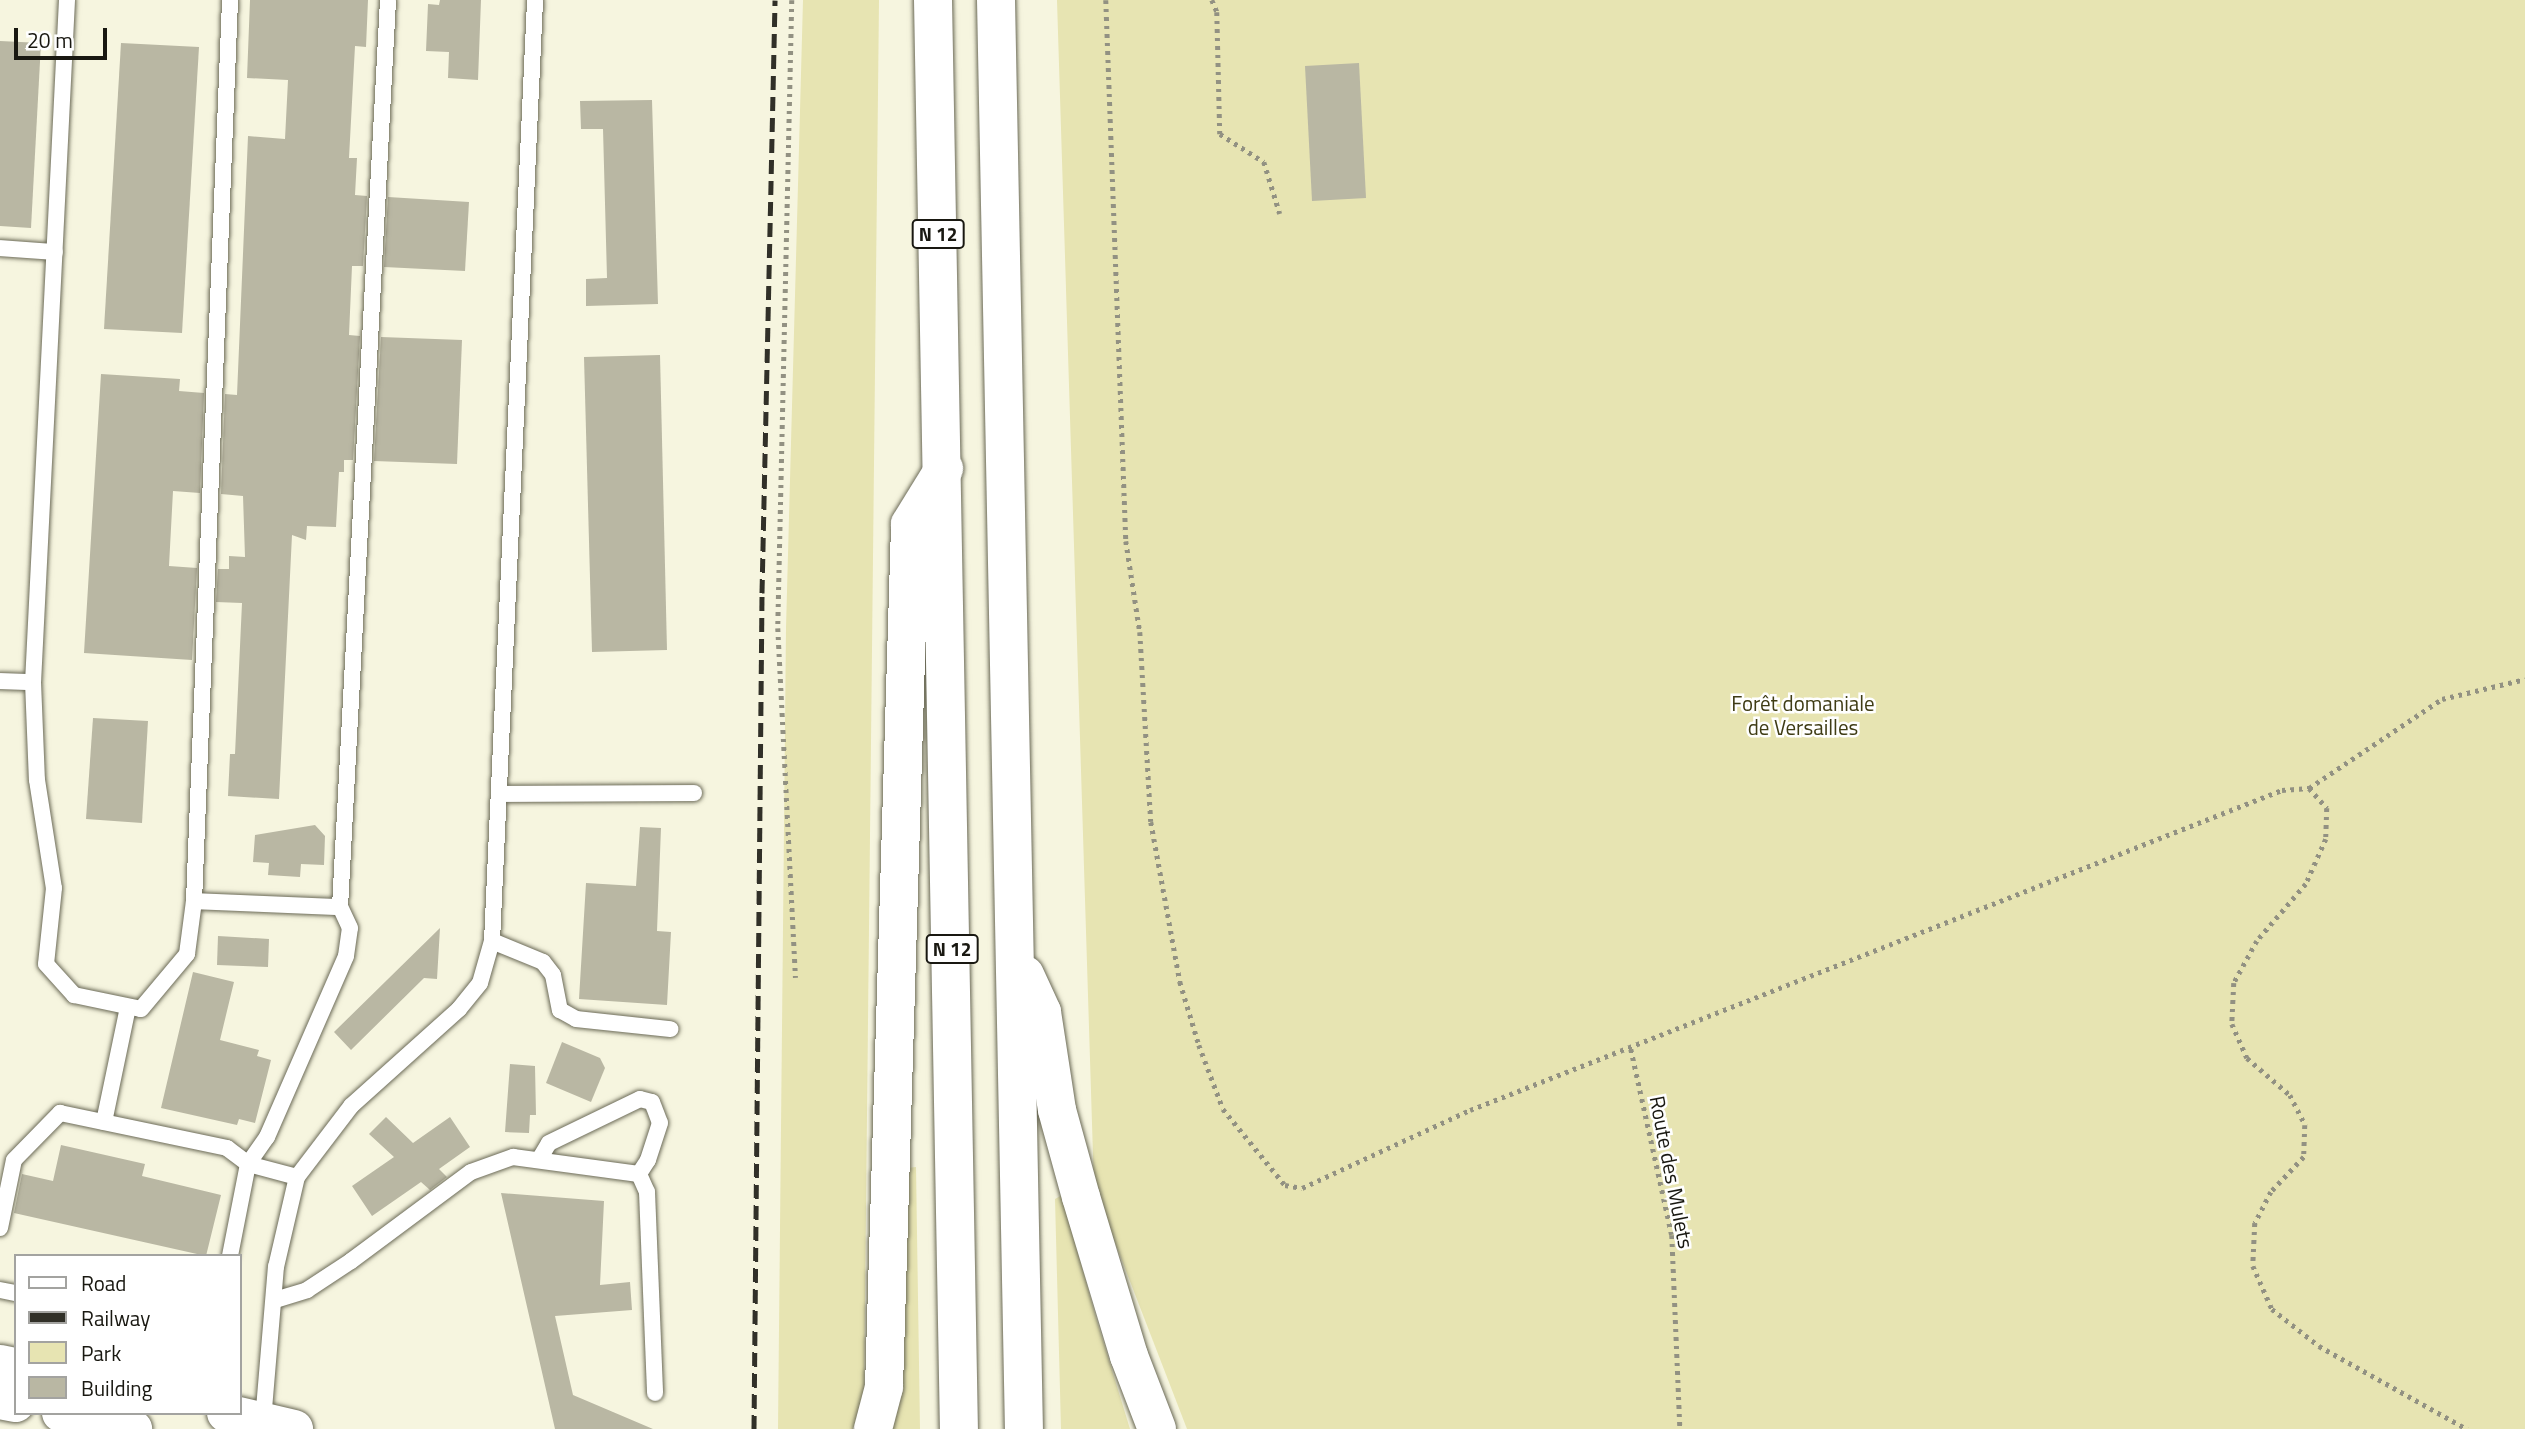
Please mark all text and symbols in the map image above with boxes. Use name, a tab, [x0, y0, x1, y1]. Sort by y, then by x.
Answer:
scale bar	[18, 14, 110, 58]
text: 20 m	[27, 24, 73, 56]
road number: N 12	[910, 218, 966, 250]
park label: Forêt domaniale de Versailles	[1731, 690, 1875, 740]
road number: N 12	[924, 934, 980, 965]
street label: Route des Mulets	[1645, 1094, 1699, 1250]
legend	[14, 1254, 242, 1415]
text: Road	[81, 1267, 126, 1299]
text: Railway	[81, 1302, 150, 1334]
text: Park	[81, 1337, 121, 1369]
text: Building	[81, 1372, 152, 1404]

